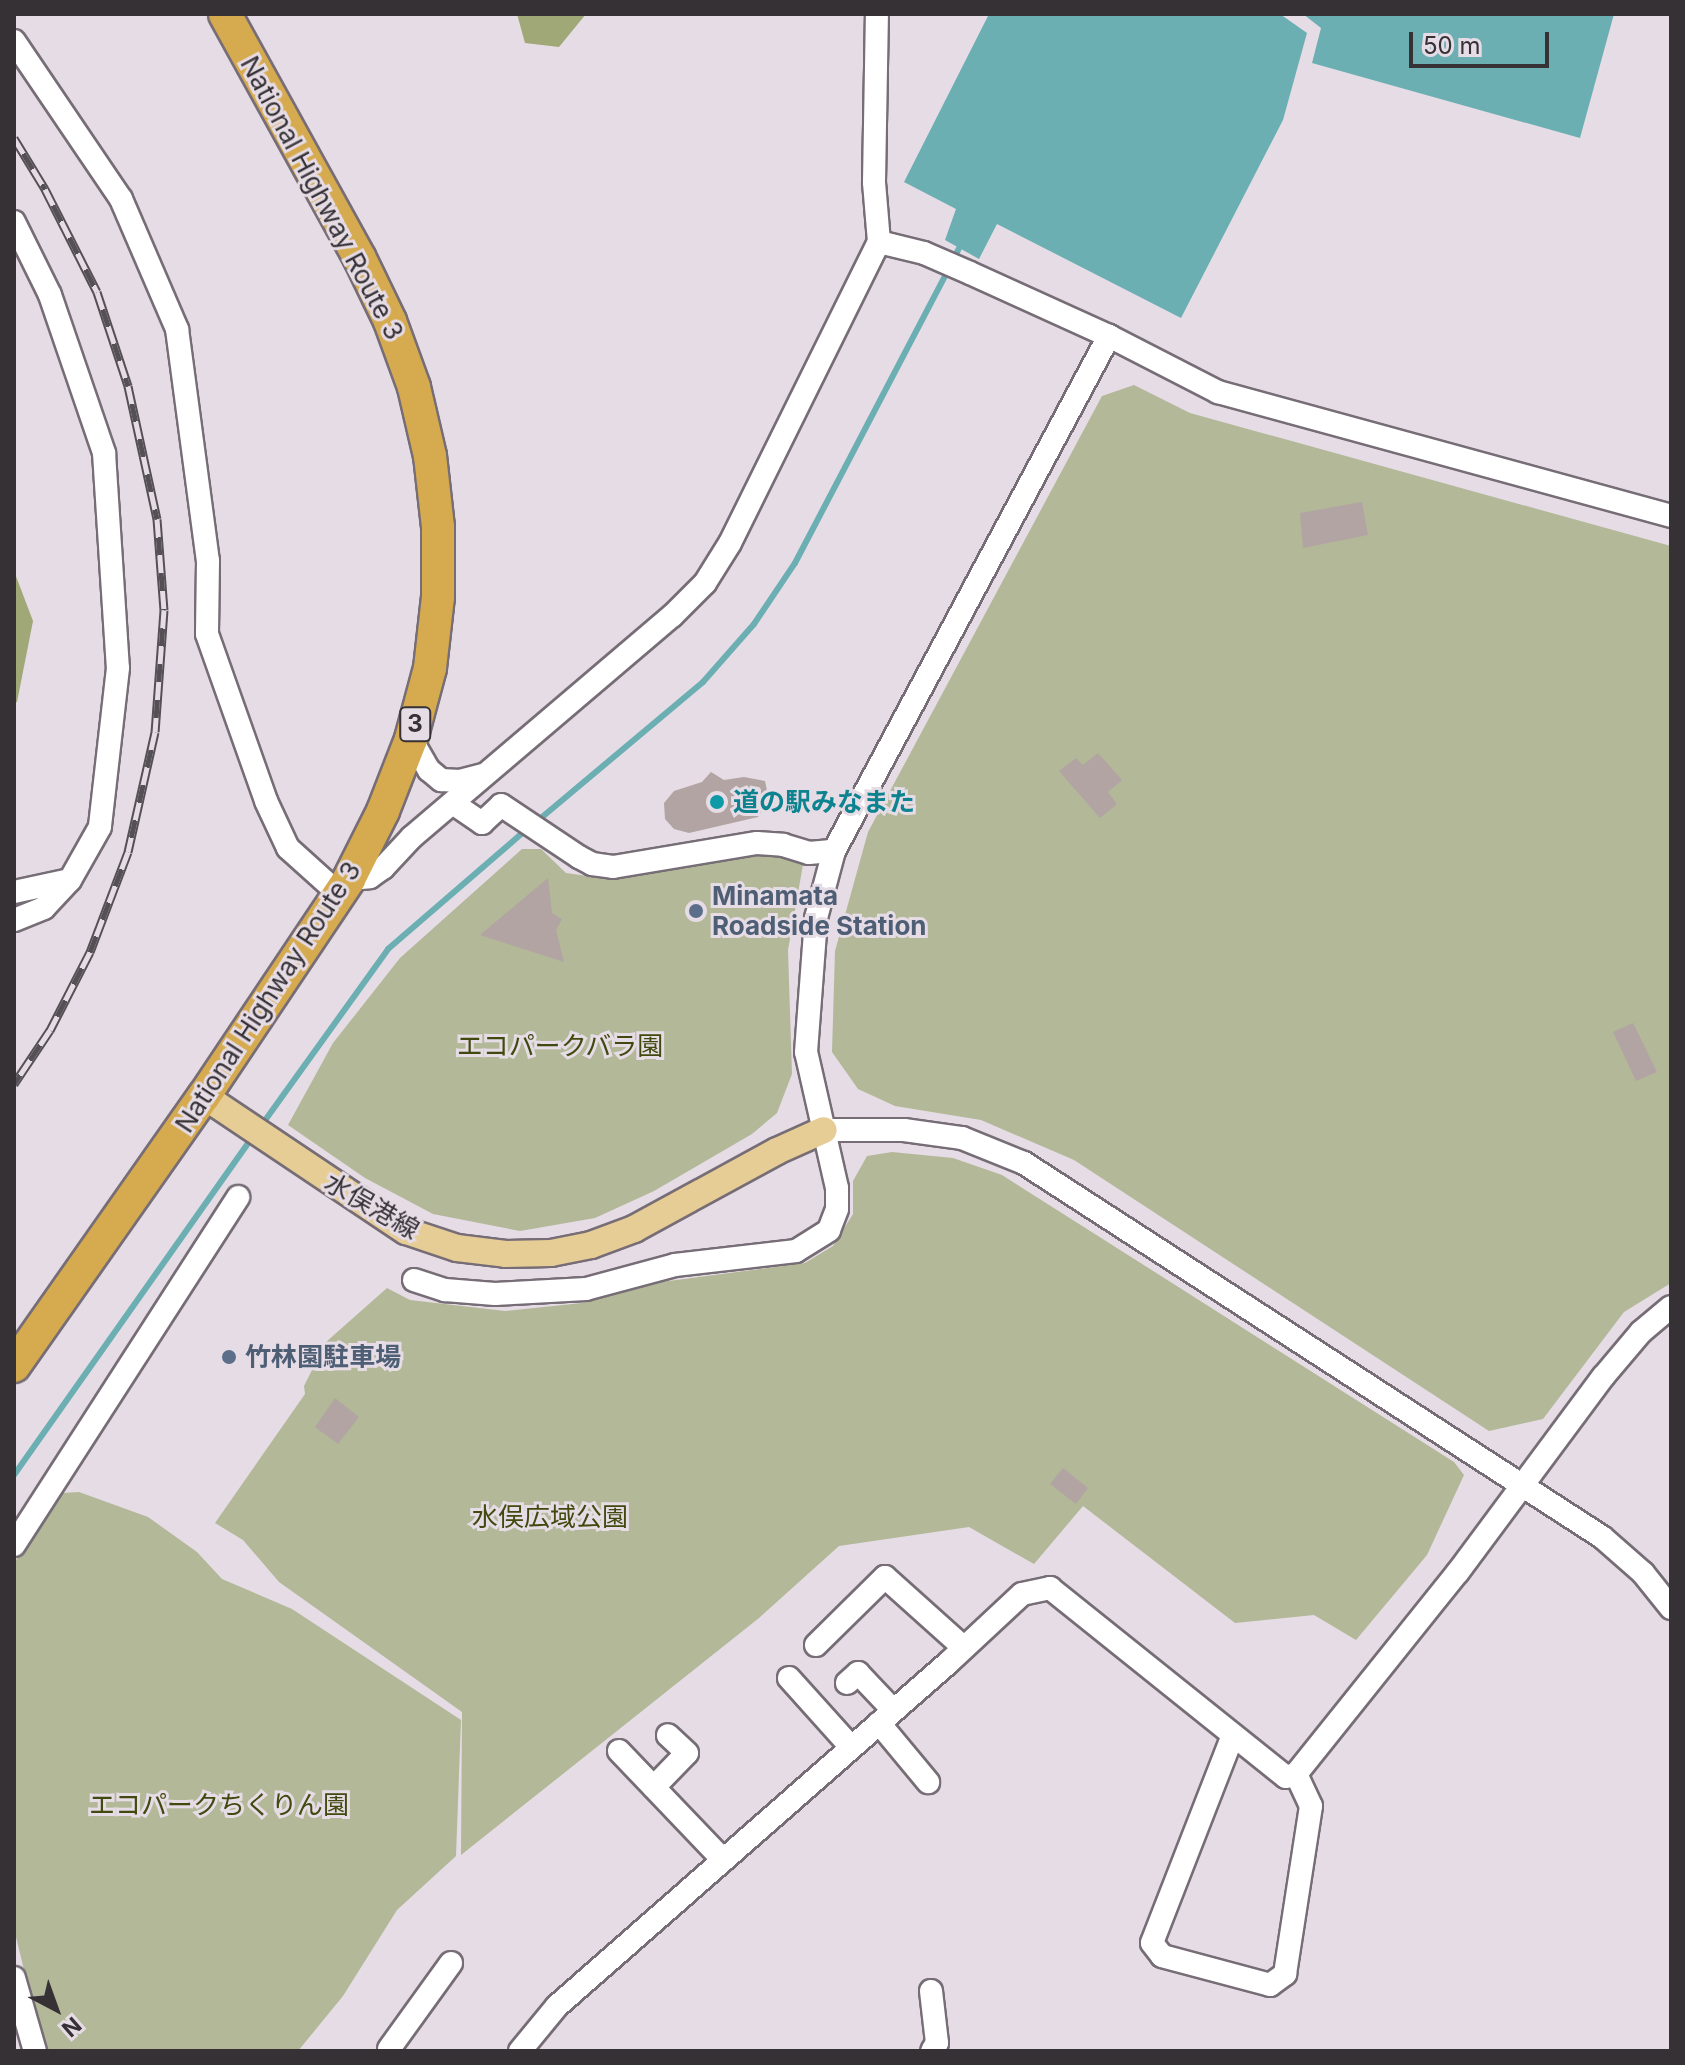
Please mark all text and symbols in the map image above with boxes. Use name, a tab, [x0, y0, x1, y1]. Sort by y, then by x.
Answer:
scale bar	[1413, 16, 1553, 66]
text: 50 m	[1423, 31, 1481, 60]
street label: National Highway Route 3	[234, 51, 410, 345]
road number: 3	[399, 704, 431, 744]
place label: 道の駅みなまた	[733, 786, 915, 818]
marker: 道の駅みなまた	[708, 793, 726, 811]
street label: National Highway Route 3	[169, 856, 367, 1138]
place label: Minamata Roadside Station	[712, 880, 927, 942]
marker: Minamata Roadside Station	[687, 902, 705, 920]
park label: エコパークバラ園	[456, 1030, 664, 1062]
street label: 水俣港線	[319, 1166, 425, 1246]
place label: 竹林園駐車場	[245, 1341, 401, 1373]
marker: 竹林園駐車場	[220, 1348, 238, 1366]
park label: 水俣広域公園	[472, 1501, 628, 1533]
park label: エコパークちくりん園	[89, 1789, 349, 1821]
north arrow	[16, 1969, 96, 2049]
text: N	[57, 2012, 87, 2042]

